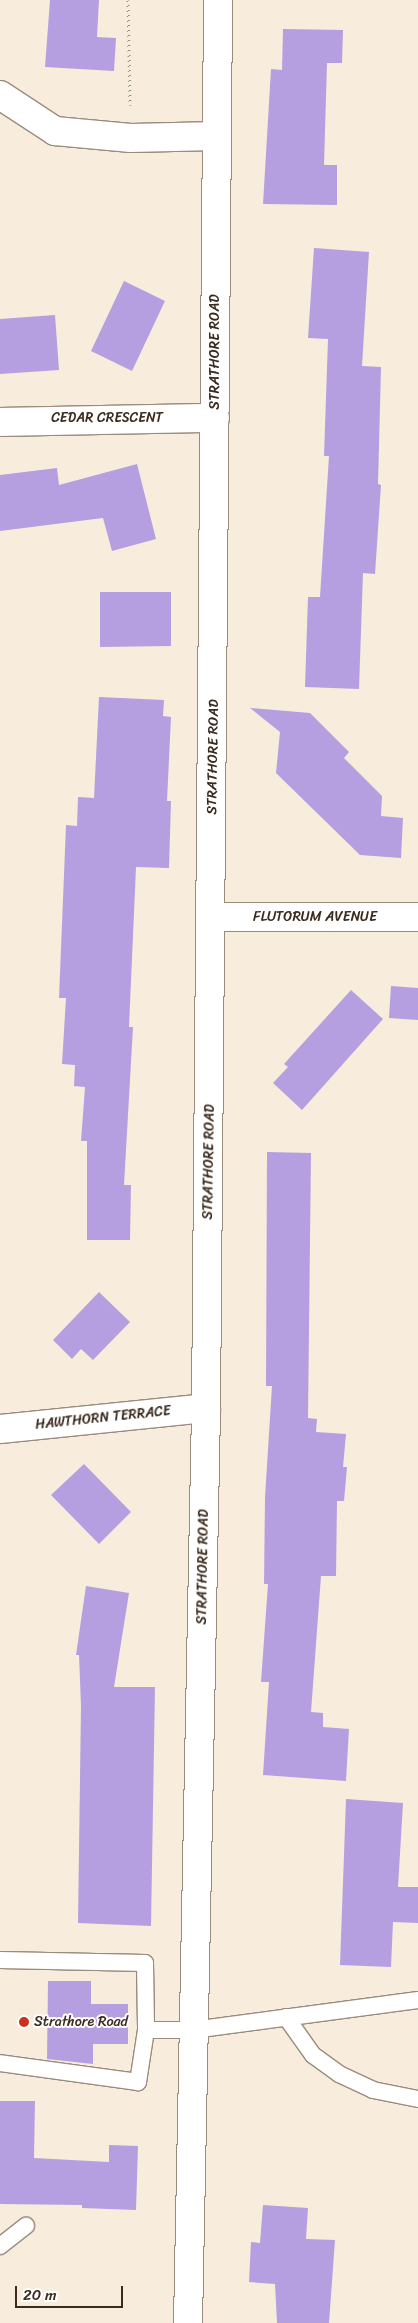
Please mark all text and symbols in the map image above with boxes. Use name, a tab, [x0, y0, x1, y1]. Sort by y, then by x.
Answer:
street label: STRATHORE ROAD	[207, 294, 223, 410]
street label: CEDAR CRESCENT	[51, 410, 163, 426]
street label: STRATHORE ROAD	[204, 699, 222, 815]
street label: FLUTORUM AVENUE	[253, 909, 377, 925]
street label: STRATHORE ROAD	[200, 1104, 218, 1220]
street label: HAWTHORN TERRACE	[35, 1403, 171, 1433]
street label: STRATHORE ROAD	[194, 1509, 212, 1625]
place label: Strathore Road	[34, 2014, 128, 2030]
marker: Strathore Road	[18, 2016, 30, 2028]
scale bar	[18, 2276, 125, 2308]
text: 20 m	[23, 2282, 57, 2308]

